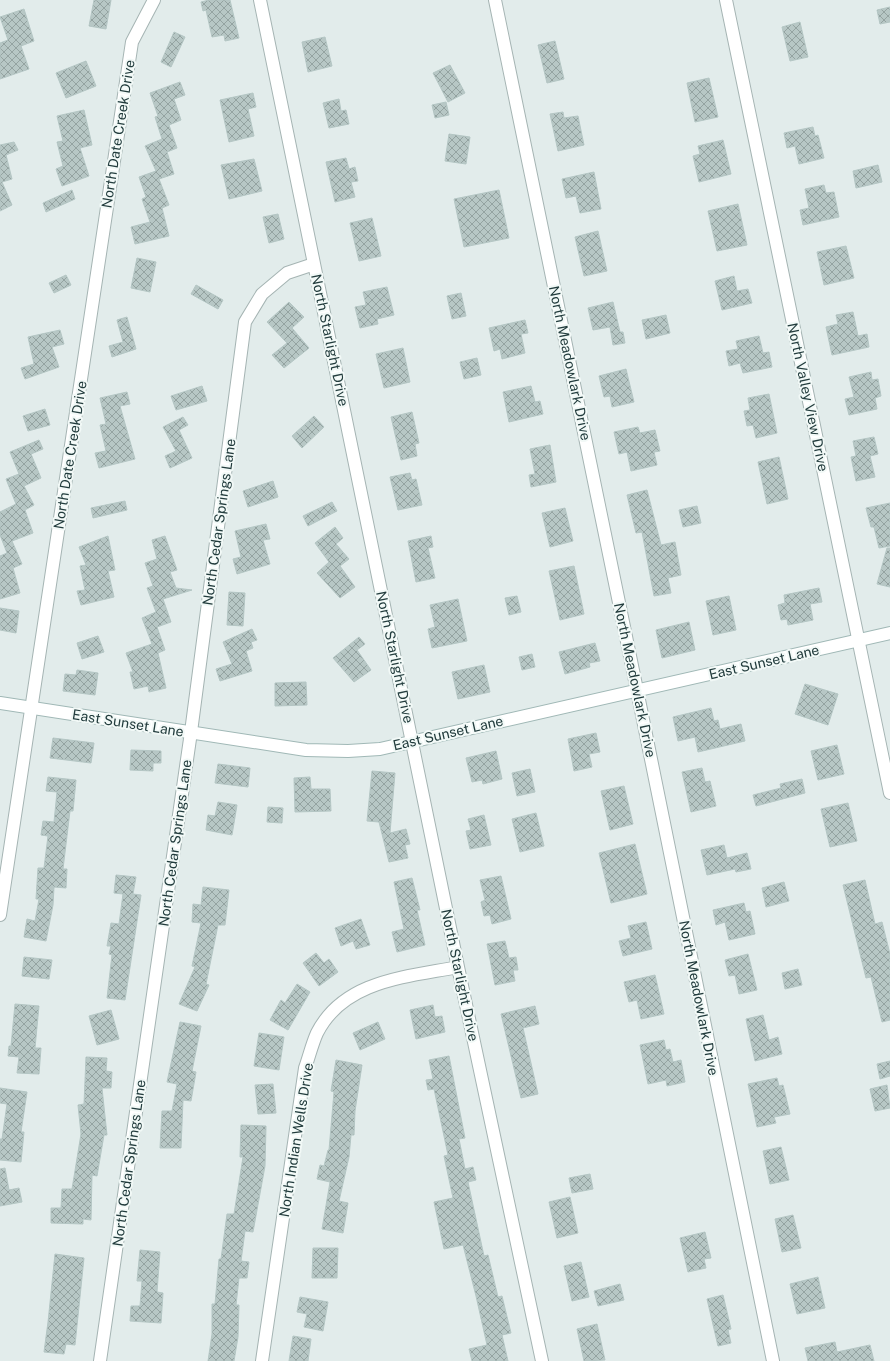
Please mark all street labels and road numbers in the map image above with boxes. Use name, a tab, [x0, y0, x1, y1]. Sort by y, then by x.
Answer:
street label: North Date Creek Drive	[98, 59, 138, 209]
street label: North Starlight Drive	[308, 272, 352, 408]
street label: North Meadowlark Drive	[546, 284, 594, 442]
street label: North Valley View Drive	[784, 321, 832, 473]
street label: North Date Creek Drive	[50, 380, 90, 530]
street label: North Cedar Springs Lane	[199, 437, 239, 607]
street label: North Starlight Drive	[373, 589, 417, 725]
street label: North Meadowlark Drive	[611, 601, 659, 759]
street label: East Sunset Lane	[707, 642, 821, 682]
street label: East Sunset Lane	[71, 706, 185, 740]
street label: East Sunset Lane	[391, 713, 505, 753]
street label: North Cedar Springs Lane	[155, 758, 195, 928]
street label: North Starlight Drive	[438, 907, 482, 1043]
street label: North Meadowlark Drive	[676, 919, 722, 1077]
street label: North Indian Wells Drive	[276, 1062, 316, 1218]
street label: North Cedar Springs Lane	[109, 1078, 149, 1248]

